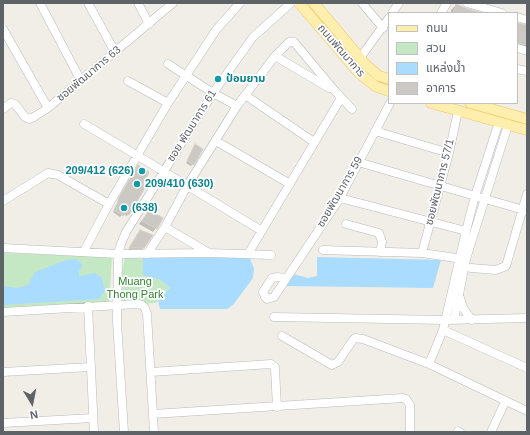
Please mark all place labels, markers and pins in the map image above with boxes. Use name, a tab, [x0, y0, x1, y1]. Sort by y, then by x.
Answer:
place label: ป้อมยาม	[226, 72, 265, 86]
marker: ป้อมยาม	[213, 74, 223, 84]
place label: 209/412 (626)	[66, 164, 134, 178]
marker: 209/412 (626)	[137, 166, 147, 176]
place label: 209/410 (630)	[145, 177, 213, 191]
marker: 209/410 (630)	[132, 179, 142, 189]
place label: (638)	[132, 201, 158, 215]
marker: (638)	[119, 203, 129, 213]

